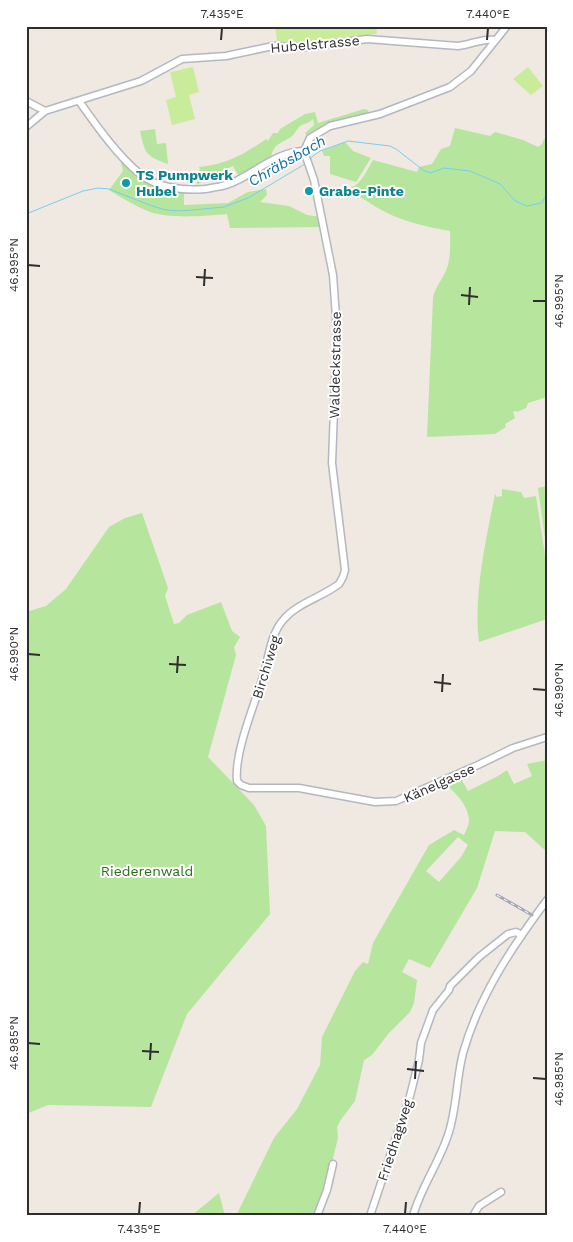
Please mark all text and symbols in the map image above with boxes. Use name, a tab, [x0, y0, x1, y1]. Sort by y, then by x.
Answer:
text: 7.435°E	[200, 7, 244, 21]
text: 7.440°E	[466, 7, 510, 21]
street label: Hubelstrasse	[270, 32, 360, 56]
water label: Chräbsbach	[245, 132, 329, 190]
place label: TS Pumpwerk Hubel	[136, 167, 233, 199]
marker: TS Pumpwerk Hubel	[120, 177, 132, 189]
place label: Grabe-Pinte	[319, 183, 404, 199]
marker: Grabe-Pinte	[303, 185, 315, 197]
text: 46.995°N	[7, 238, 21, 292]
text: 46.995°N	[552, 274, 566, 328]
street label: Waldeckstrasse	[326, 311, 344, 419]
text: 46.990°N	[7, 627, 21, 681]
street label: Birchiweg	[249, 633, 283, 701]
text: 46.990°N	[552, 663, 566, 717]
street label: Känelgasse	[401, 760, 477, 806]
park label: Riederenwald	[101, 863, 193, 879]
text: 46.985°N	[7, 1016, 21, 1070]
text: 46.985°N	[552, 1052, 566, 1106]
street label: Friedhagweg	[374, 1097, 416, 1183]
text: 7.435°E	[117, 1222, 161, 1236]
text: 7.440°E	[383, 1222, 427, 1236]

